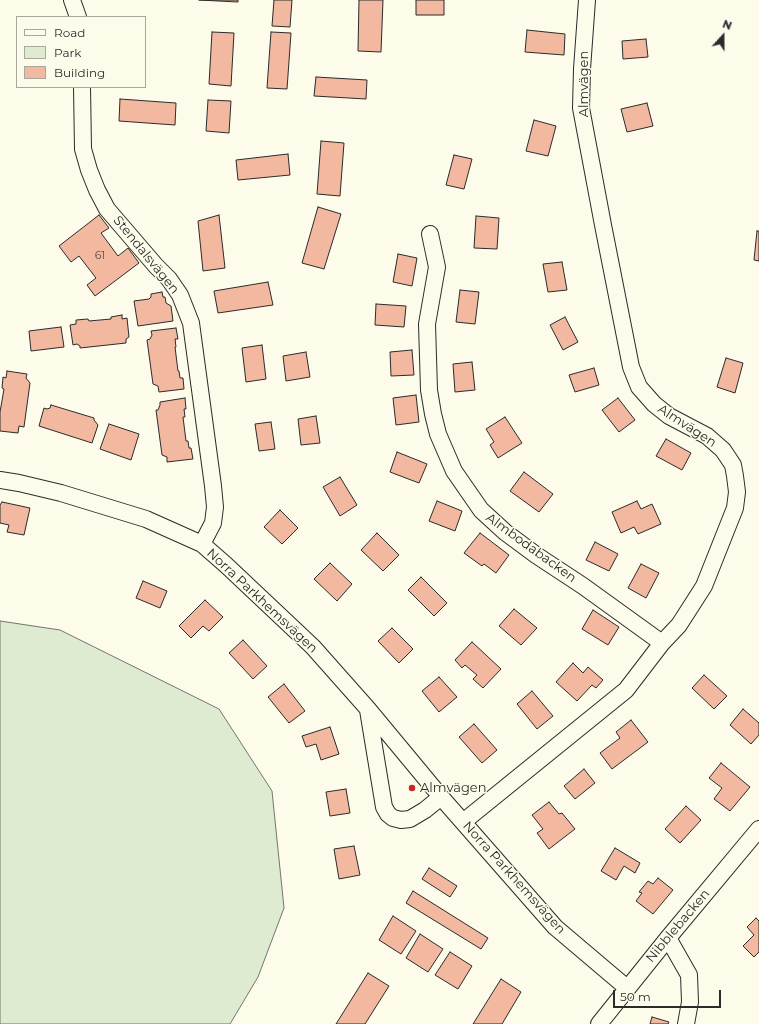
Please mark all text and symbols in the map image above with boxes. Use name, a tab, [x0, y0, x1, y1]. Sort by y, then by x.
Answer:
legend	[16, 16, 146, 88]
north arrow	[703, 16, 743, 56]
text: N	[721, 17, 734, 33]
text: Road	[54, 25, 85, 40]
text: Park	[54, 45, 81, 60]
street label: Almvägen	[576, 51, 592, 117]
text: Building	[54, 65, 105, 80]
street label: Stendalsvägen	[110, 213, 182, 297]
house number: 61	[95, 249, 105, 263]
street label: Almvägen	[655, 401, 719, 451]
street label: Almbodabacken	[483, 510, 579, 586]
street label: Norra Parkhemsvägen	[203, 546, 321, 656]
place label: Almvägen	[420, 780, 486, 796]
marker: Almvägen	[407, 783, 417, 793]
street label: Norra Parkhemsvägen	[459, 819, 569, 937]
street label: Nibblebacken	[643, 886, 713, 966]
scale bar	[615, 982, 723, 1008]
text: 50 m	[620, 989, 651, 1004]

